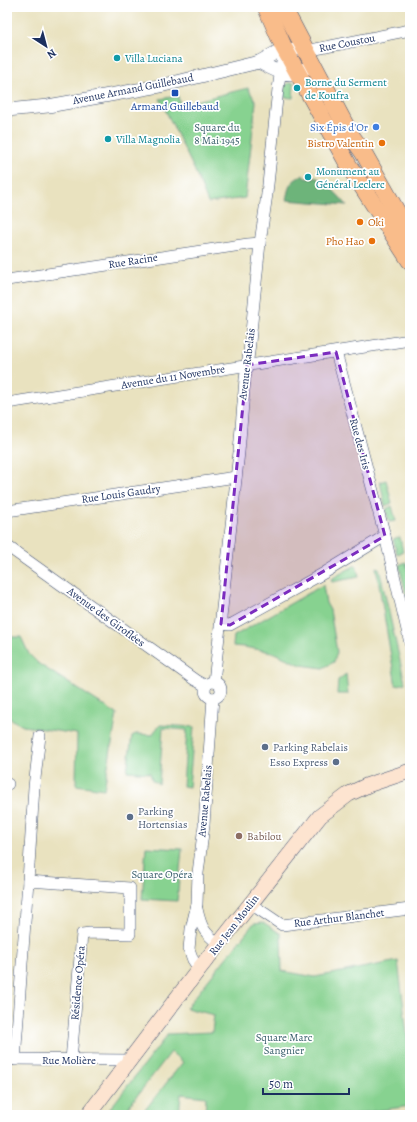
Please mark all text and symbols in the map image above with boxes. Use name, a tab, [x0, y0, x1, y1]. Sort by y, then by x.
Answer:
north arrow	[26, 26, 66, 66]
street label: Rue Coustou	[318, 30, 376, 56]
text: N	[44, 45, 59, 62]
place label: Villa Luciana	[124, 51, 183, 66]
marker: Villa Luciana	[112, 53, 122, 63]
street label: Avenue Armand Guillebaud	[71, 71, 195, 107]
place label: Borne du Serment de Koufra	[305, 75, 387, 103]
marker: Borne du Serment de Koufra	[292, 83, 302, 93]
marker: Armand Guillebaud	[170, 88, 180, 98]
place label: Armand Guillebaud	[131, 99, 219, 113]
park label: Square du 8 Mai 1945	[194, 120, 240, 148]
place label: Six Épis d'Or	[310, 120, 368, 135]
marker: Six Épis d'Or	[371, 122, 381, 132]
place label: Villa Magnolia	[115, 132, 181, 147]
marker: Villa Magnolia	[103, 134, 113, 144]
place label: Bistro Valentin	[307, 136, 374, 151]
marker: Bistro Valentin	[377, 138, 387, 148]
place label: Monument au Général Leclerc	[316, 164, 385, 192]
marker: Monument au Général Leclerc	[303, 172, 313, 182]
place label: Oki	[368, 215, 384, 230]
marker: Oki	[355, 217, 365, 227]
place label: Pho Hao	[326, 234, 365, 249]
marker: Pho Hao	[367, 236, 377, 246]
street label: Rue Racine	[107, 250, 159, 272]
street label: Avenue Rabelais	[235, 327, 259, 402]
street label: Avenue du 11 Novembre	[119, 361, 226, 393]
street label: Rue des Iris	[346, 417, 374, 471]
street label: Rue Louis Gaudry	[81, 481, 162, 507]
street label: Avenue des Giroflées	[63, 583, 148, 650]
place label: Parking Rabelais	[273, 740, 348, 755]
marker: Parking Rabelais	[260, 742, 270, 752]
place label: Esso Express	[270, 755, 328, 770]
marker: Esso Express	[331, 757, 341, 767]
street label: Avenue Rabelais	[194, 764, 216, 839]
place label: Parking Hortensias	[138, 804, 187, 832]
marker: Parking Hortensias	[125, 812, 135, 822]
place label: Babilou	[247, 829, 282, 844]
marker: Babilou	[234, 831, 244, 841]
park label: Square Opéra	[131, 867, 193, 882]
street label: Rue Jean Moulin	[206, 892, 262, 958]
street label: Rue Arthur Blanchet	[293, 905, 386, 931]
street label: Résidence Opéra	[67, 944, 89, 1021]
park label: Square Marc Sangnier	[256, 1030, 313, 1058]
street label: Rue Molière	[42, 1053, 96, 1068]
scale bar	[263, 1070, 349, 1096]
text: 50 m	[269, 1076, 293, 1092]

